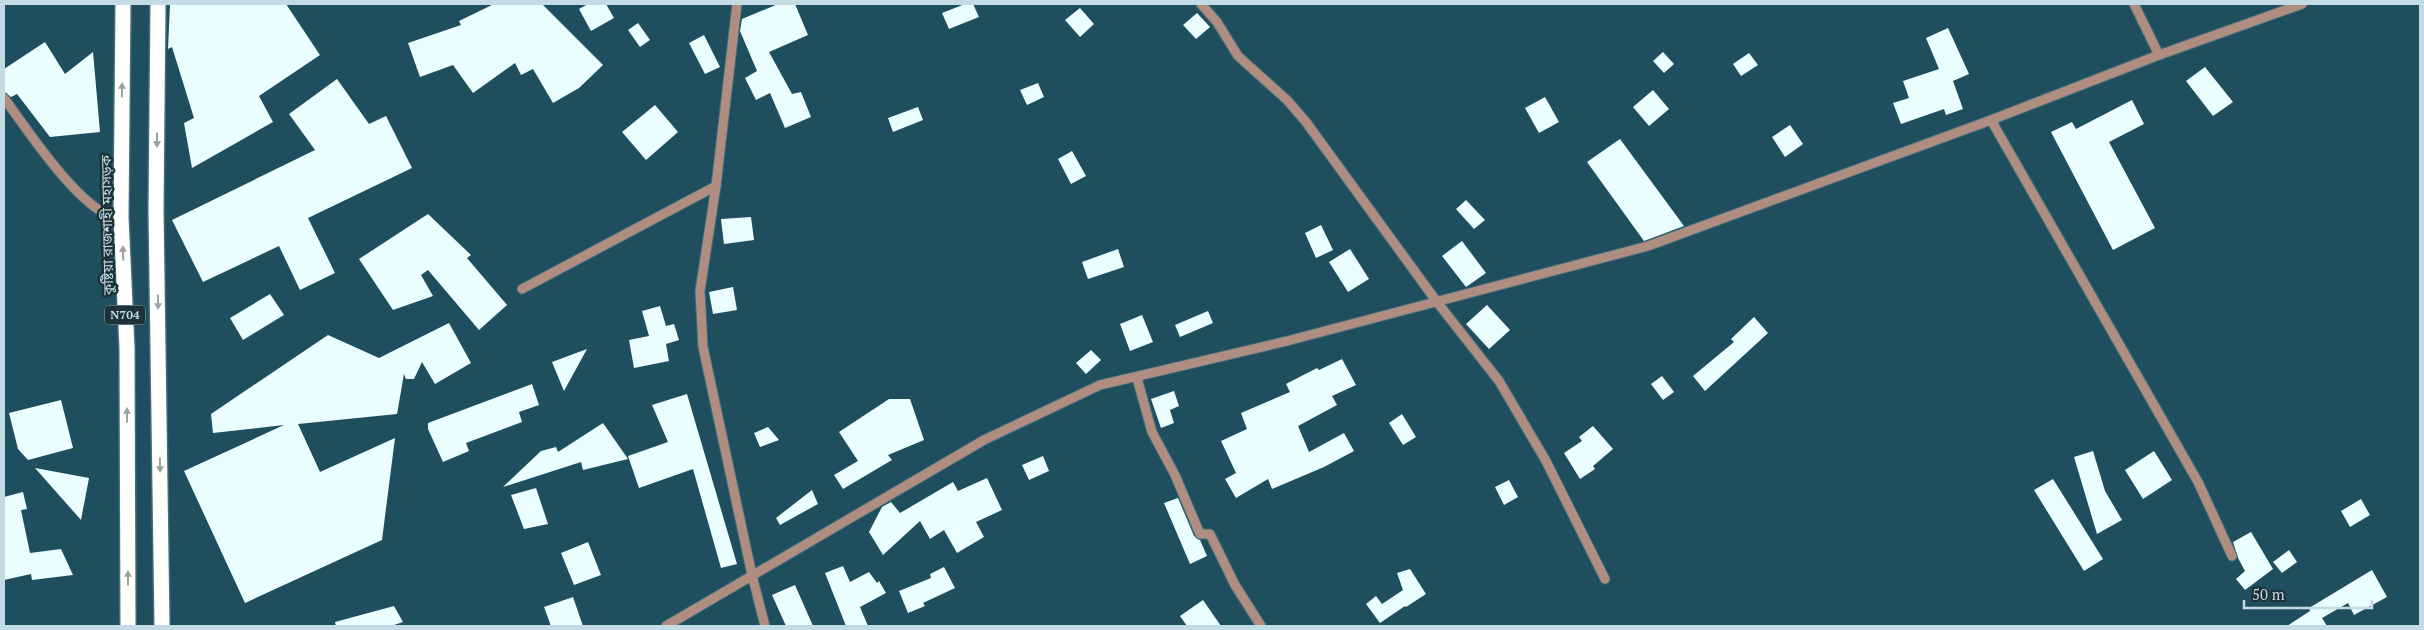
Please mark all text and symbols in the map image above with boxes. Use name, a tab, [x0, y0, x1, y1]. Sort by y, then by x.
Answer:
one-way arrow	[118, 82, 126, 98]
one-way arrow	[153, 132, 161, 148]
street label: কুষ্টিয়া রাজশাহী মহাসড়ক	[96, 154, 117, 296]
one-way arrow	[118, 244, 126, 260]
one-way arrow	[154, 295, 162, 311]
road number: N704	[105, 306, 145, 324]
one-way arrow	[123, 407, 131, 423]
one-way arrow	[156, 457, 164, 473]
one-way arrow	[124, 569, 132, 585]
scale bar	[2244, 578, 2372, 610]
text: 50 m	[2252, 584, 2285, 604]

